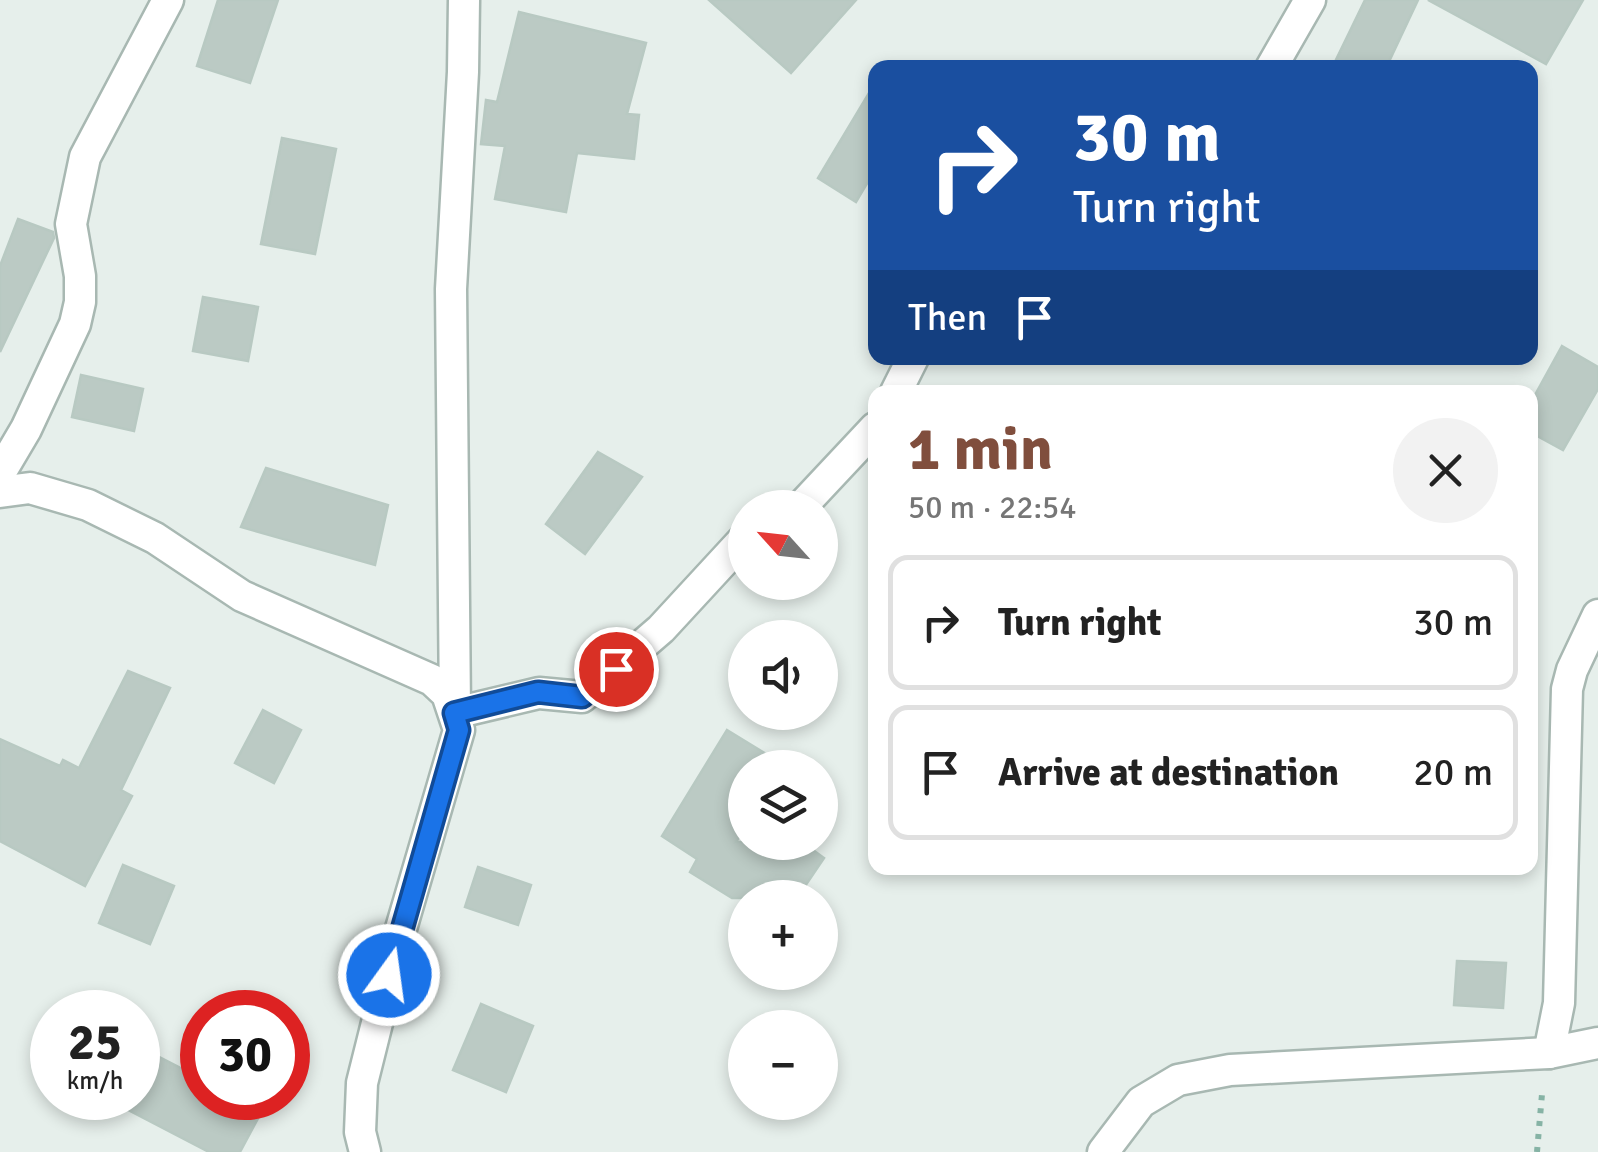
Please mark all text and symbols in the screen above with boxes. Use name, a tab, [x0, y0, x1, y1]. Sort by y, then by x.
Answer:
text: 30 m	[1073, 94, 1221, 180]
icon: right	[908, 100, 1038, 230]
text: Turn right	[1073, 180, 1261, 235]
icon: arrive	[1007, 290, 1062, 345]
text: Then	[908, 294, 987, 341]
text: 1 min	[908, 413, 1053, 487]
button: close	[1393, 418, 1498, 523]
text: 50 m · 22:54	[908, 488, 1077, 527]
north arrow	[728, 490, 838, 600]
map controls	[728, 490, 838, 1120]
icon: right	[913, 595, 968, 650]
text: Turn right	[998, 599, 1162, 646]
text: 30 m	[1413, 599, 1493, 646]
button: sound	[728, 620, 838, 730]
pin	[574, 627, 659, 712]
icon: arrive	[589, 642, 644, 697]
icon: arrive	[913, 745, 968, 800]
text: Arrive at destination	[998, 749, 1339, 796]
text: 20 m	[1413, 749, 1493, 796]
button: layers	[728, 750, 838, 860]
button: +	[728, 880, 838, 990]
position arrow	[337, 923, 441, 1027]
speed limit sign: 30	[180, 990, 310, 1120]
button: −	[728, 1010, 838, 1120]
text: 25	[68, 1012, 122, 1074]
text: km/h	[67, 1065, 123, 1096]

